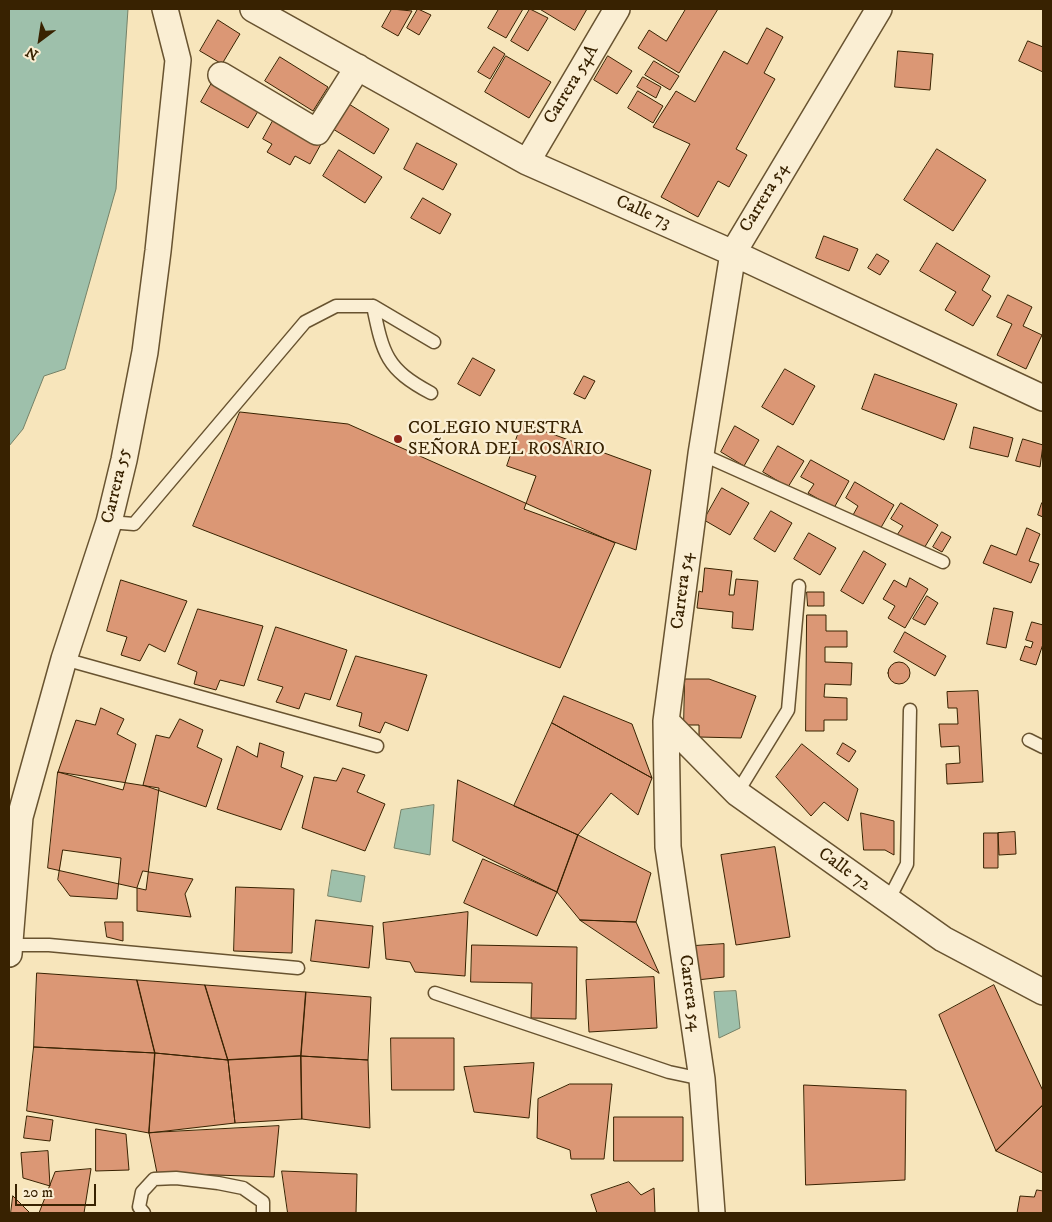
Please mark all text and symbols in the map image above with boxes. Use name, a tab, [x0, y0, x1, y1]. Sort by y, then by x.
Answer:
north arrow	[15, 15, 65, 65]
text: N	[23, 42, 42, 64]
street label: Carrera 54A	[540, 42, 604, 128]
street label: Carrera 54	[736, 159, 794, 237]
street label: Calle 73	[612, 191, 674, 235]
place label: COLEGIO NUESTRA SEÑORA DEL ROSARIO	[408, 418, 605, 460]
marker: COLEGIO NUESTRA SEÑORA DEL ROSARIO	[392, 433, 404, 445]
street label: Carrera 55	[98, 446, 136, 526]
street label: Carrera 54	[668, 551, 698, 631]
street label: Calle 72	[813, 844, 875, 896]
street label: Carrera 54	[673, 953, 705, 1033]
scale bar	[18, 1174, 99, 1206]
text: 20 m	[23, 1183, 53, 1202]

